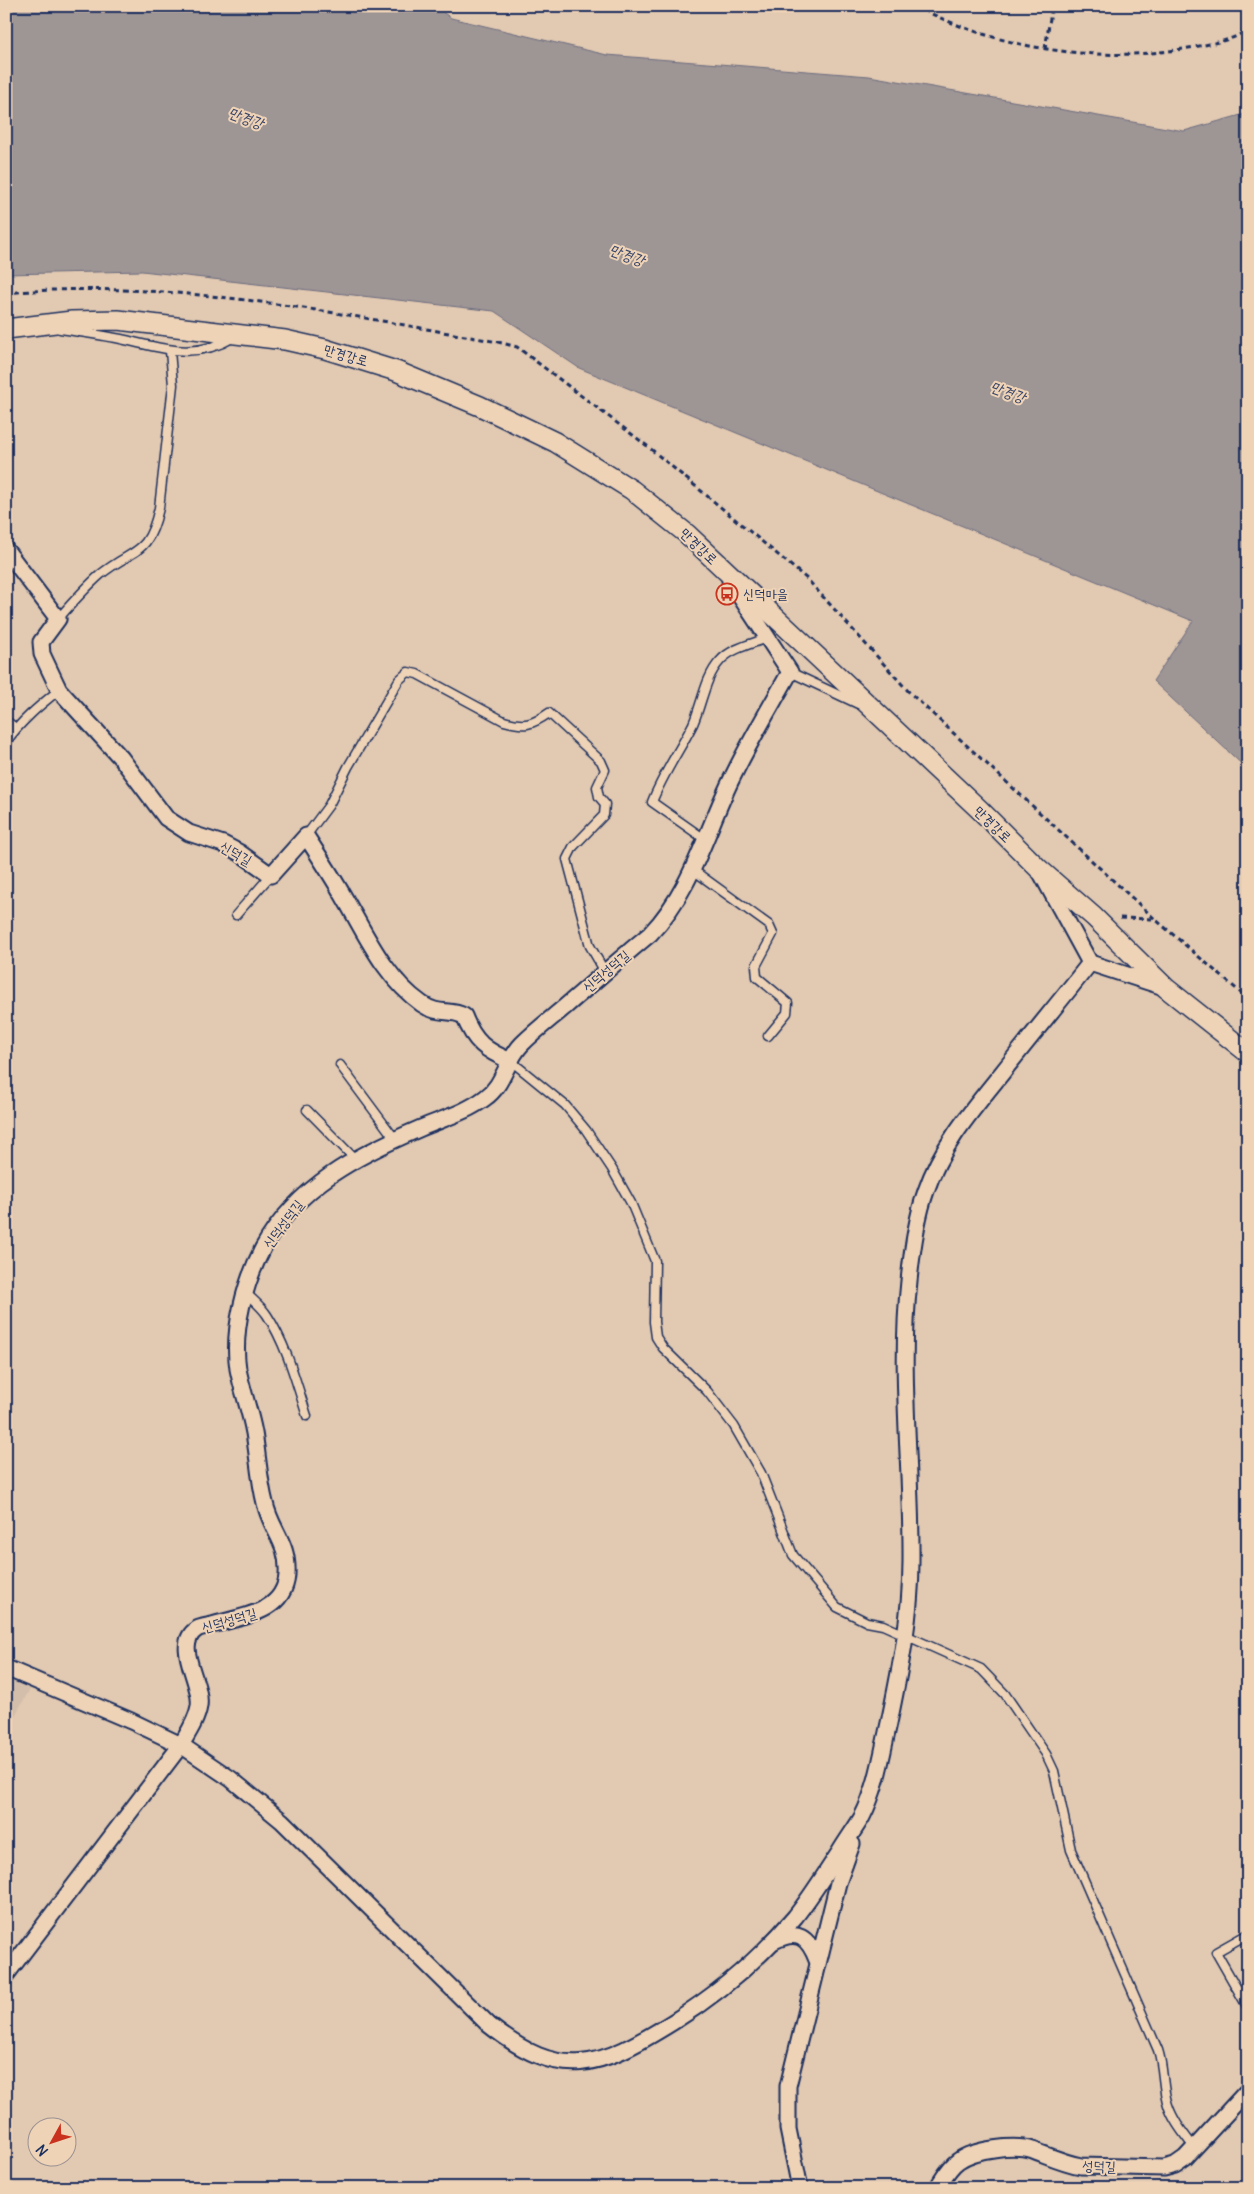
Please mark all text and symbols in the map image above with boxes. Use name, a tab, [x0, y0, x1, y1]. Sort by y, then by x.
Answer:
water label: 만경강	[226, 102, 268, 133]
water label: 만경강	[607, 239, 649, 270]
street label: 만경강로	[322, 340, 370, 370]
water label: 만경강	[988, 376, 1030, 407]
street label: 만경강로	[677, 524, 721, 568]
bus stop icon: 신덕마을	[715, 582, 739, 606]
place label: 신덕마을	[743, 585, 788, 603]
street label: 만경강로	[971, 802, 1015, 846]
street label: 신덕길	[217, 837, 256, 870]
street label: 신덕성덕길	[579, 946, 634, 996]
street label: 신덕성덕길	[259, 1196, 308, 1252]
street label: 신덕성덕길	[199, 1603, 259, 1636]
north arrow	[28, 2116, 78, 2166]
text: N	[32, 2141, 52, 2160]
street label: 성덕길	[1082, 2156, 1117, 2176]

